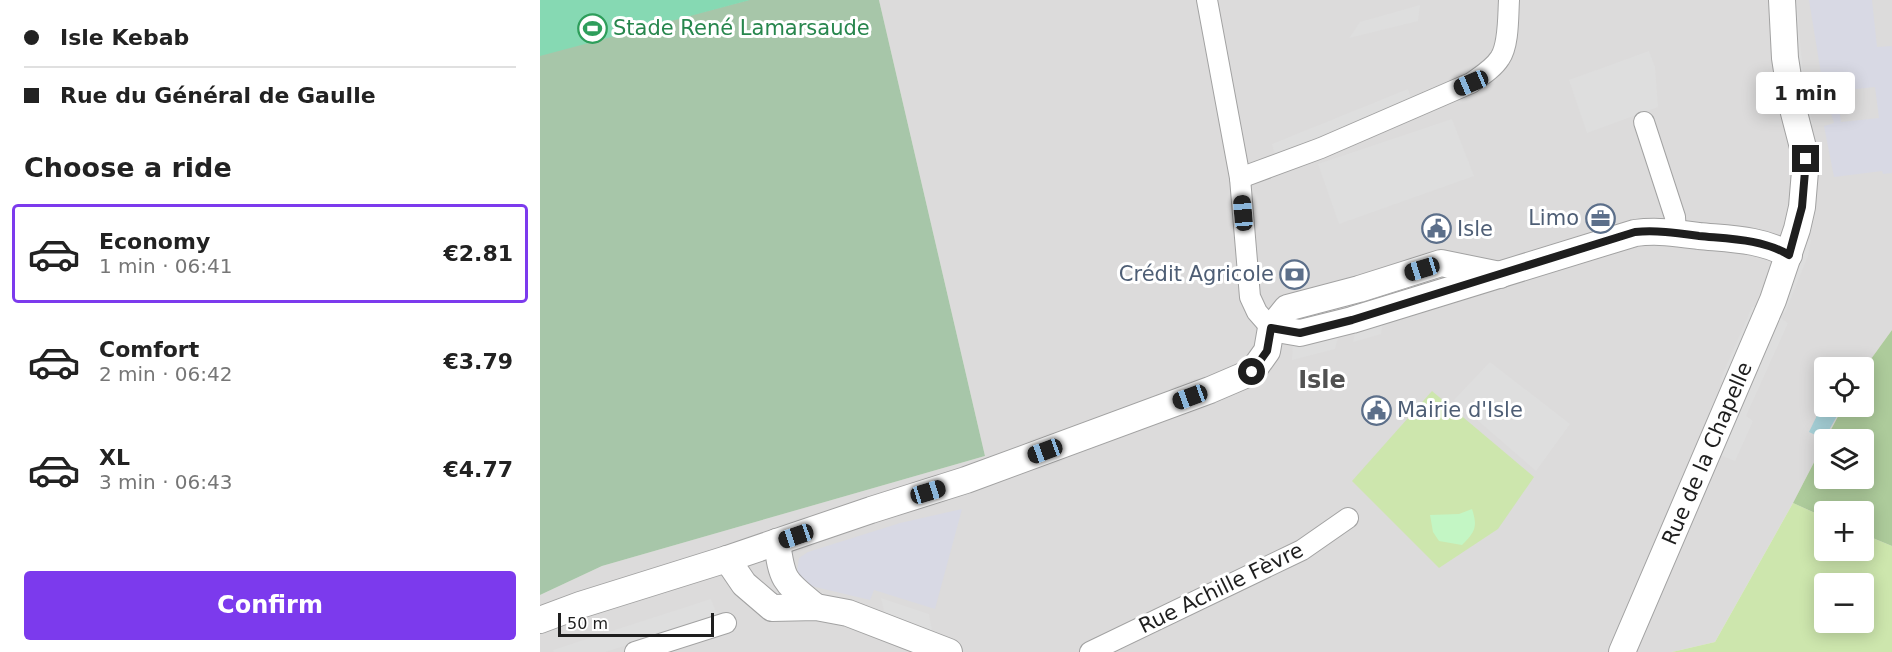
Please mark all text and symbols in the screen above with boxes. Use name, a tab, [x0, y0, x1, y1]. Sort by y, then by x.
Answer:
sports icon: Stade René Lamarsaude	[576, 12, 608, 44]
place label: Stade René Lamarsaude	[613, 16, 870, 40]
text: Isle Kebab	[60, 25, 189, 50]
car	[1451, 68, 1491, 98]
callout: 1 min	[1756, 72, 1856, 114]
text: 1 min	[1774, 81, 1837, 105]
text: Rue du Général de Gaulle	[60, 83, 376, 108]
route end	[1792, 145, 1819, 172]
text: Choose a ride	[24, 152, 232, 183]
car	[1232, 194, 1254, 232]
office icon: Limo	[1584, 202, 1616, 234]
place label: Limo	[1528, 206, 1579, 230]
public building icon: Isle	[1420, 213, 1452, 245]
place label: Isle	[1457, 217, 1493, 241]
icon: car	[27, 227, 81, 281]
text: Economy	[99, 229, 210, 254]
text: €2.81	[443, 241, 513, 266]
text: 1 min · 06:41	[99, 254, 233, 278]
car	[1402, 255, 1442, 283]
bank icon: Crédit Agricole	[1279, 258, 1311, 290]
place label: Crédit Agricole	[1119, 262, 1274, 286]
icon: car	[27, 335, 81, 389]
text: Comfort	[99, 337, 199, 362]
text: €3.79	[443, 349, 513, 374]
map controls	[1814, 357, 1874, 633]
button: locate	[1814, 357, 1874, 417]
route start	[1238, 358, 1265, 385]
street label: Rue de la Chapelle	[1657, 358, 1757, 549]
text: 2 min · 06:42	[99, 362, 233, 386]
district label: Isle	[1298, 366, 1346, 394]
car	[1170, 382, 1210, 412]
public building icon: Mairie d'Isle	[1360, 394, 1392, 426]
place label: Mairie d'Isle	[1397, 398, 1523, 422]
button: layers	[1814, 429, 1874, 489]
car	[1025, 436, 1065, 466]
icon: car	[27, 443, 81, 497]
text: XL	[99, 445, 130, 470]
text: €4.77	[443, 457, 513, 482]
text: 3 min · 06:43	[99, 470, 233, 494]
car	[908, 478, 948, 506]
button: +	[1814, 501, 1874, 561]
car	[776, 522, 816, 550]
street label: Rue Achille Fèvre	[1135, 538, 1307, 638]
button: Confirm	[24, 571, 516, 640]
button: −	[1814, 573, 1874, 633]
scale bar	[558, 610, 714, 638]
text: 50 m	[567, 614, 608, 633]

